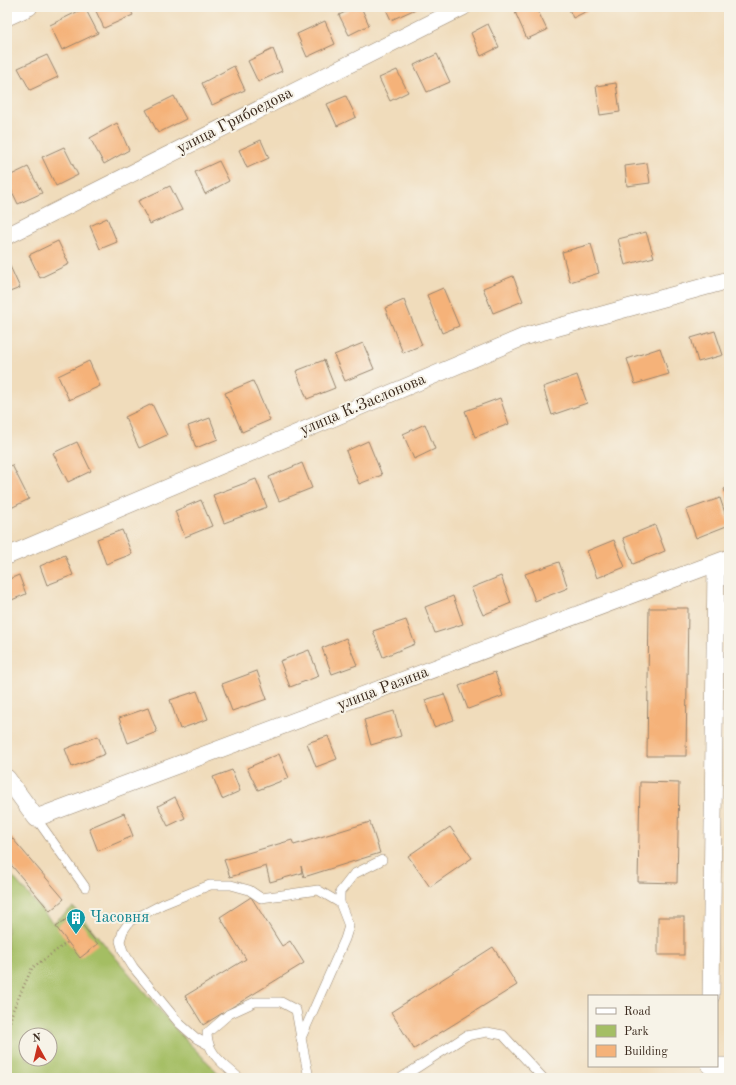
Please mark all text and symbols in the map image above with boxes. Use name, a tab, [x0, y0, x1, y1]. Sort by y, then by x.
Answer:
street label: улица Грибоедова	[175, 85, 295, 157]
street label: улица К.Заслонова	[298, 371, 428, 439]
street label: улица Разина	[335, 664, 431, 714]
building icon: Часовня	[65, 907, 87, 935]
place label: Часовня	[90, 910, 149, 926]
legend	[588, 995, 718, 1067]
text: Road	[624, 1006, 651, 1018]
text: Park	[624, 1026, 649, 1038]
north arrow	[18, 1027, 58, 1067]
text: N	[32, 1032, 42, 1045]
text: Building	[624, 1046, 668, 1058]

